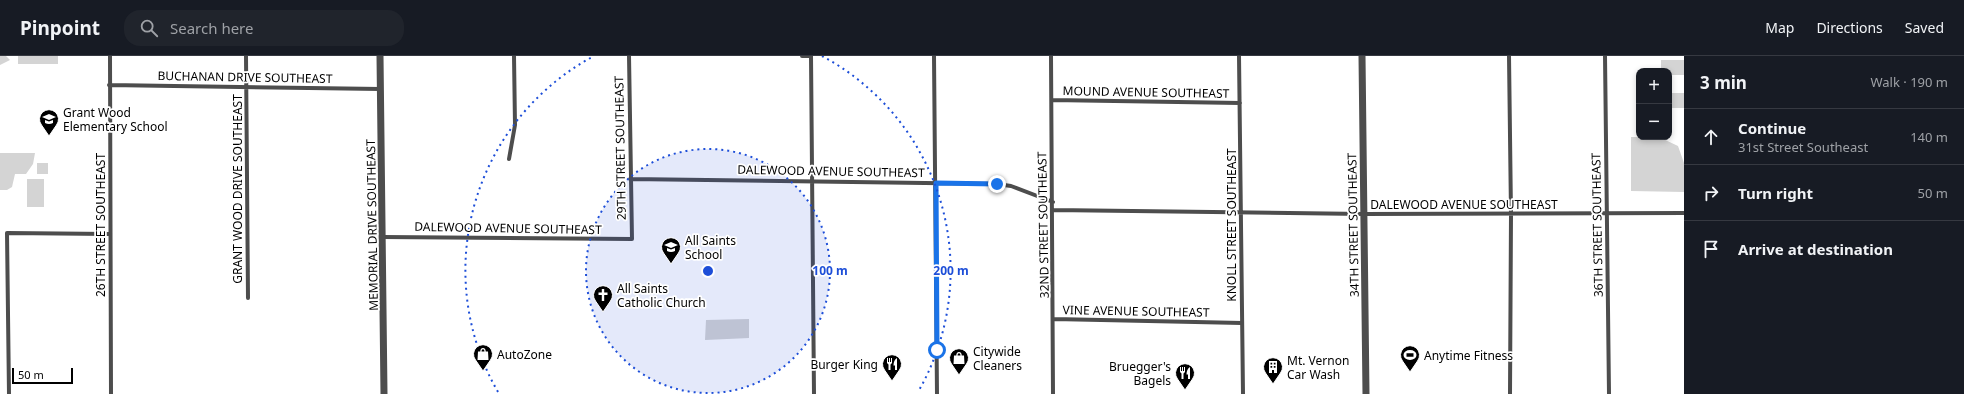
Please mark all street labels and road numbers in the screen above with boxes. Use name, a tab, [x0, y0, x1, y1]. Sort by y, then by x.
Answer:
street label: BUCHANAN DRIVE SOUTHEAST	[157, 67, 333, 87]
street label: 29TH STREET SOUTHEAST	[610, 75, 630, 220]
street label: MOUND AVENUE SOUTHEAST	[1063, 82, 1230, 102]
street label: GRANT WOOD DRIVE SOUTHEAST	[229, 94, 246, 284]
street label: MEMORIAL DRIVE SOUTHEAST	[362, 139, 382, 311]
street label: KNOLL STREET SOUTHEAST	[1223, 148, 1240, 302]
street label: 32ND STREET SOUTHEAST	[1033, 151, 1053, 298]
street label: 34TH STREET SOUTHEAST	[1343, 152, 1363, 297]
street label: 36TH STREET SOUTHEAST	[1587, 152, 1607, 297]
street label: 26TH STREET SOUTHEAST	[92, 153, 109, 297]
street label: DALEWOOD AVENUE SOUTHEAST	[737, 161, 925, 181]
street label: DALEWOOD AVENUE SOUTHEAST	[1370, 196, 1558, 213]
street label: DALEWOOD AVENUE SOUTHEAST	[414, 218, 602, 238]
street label: VINE AVENUE SOUTHEAST	[1062, 301, 1210, 321]

